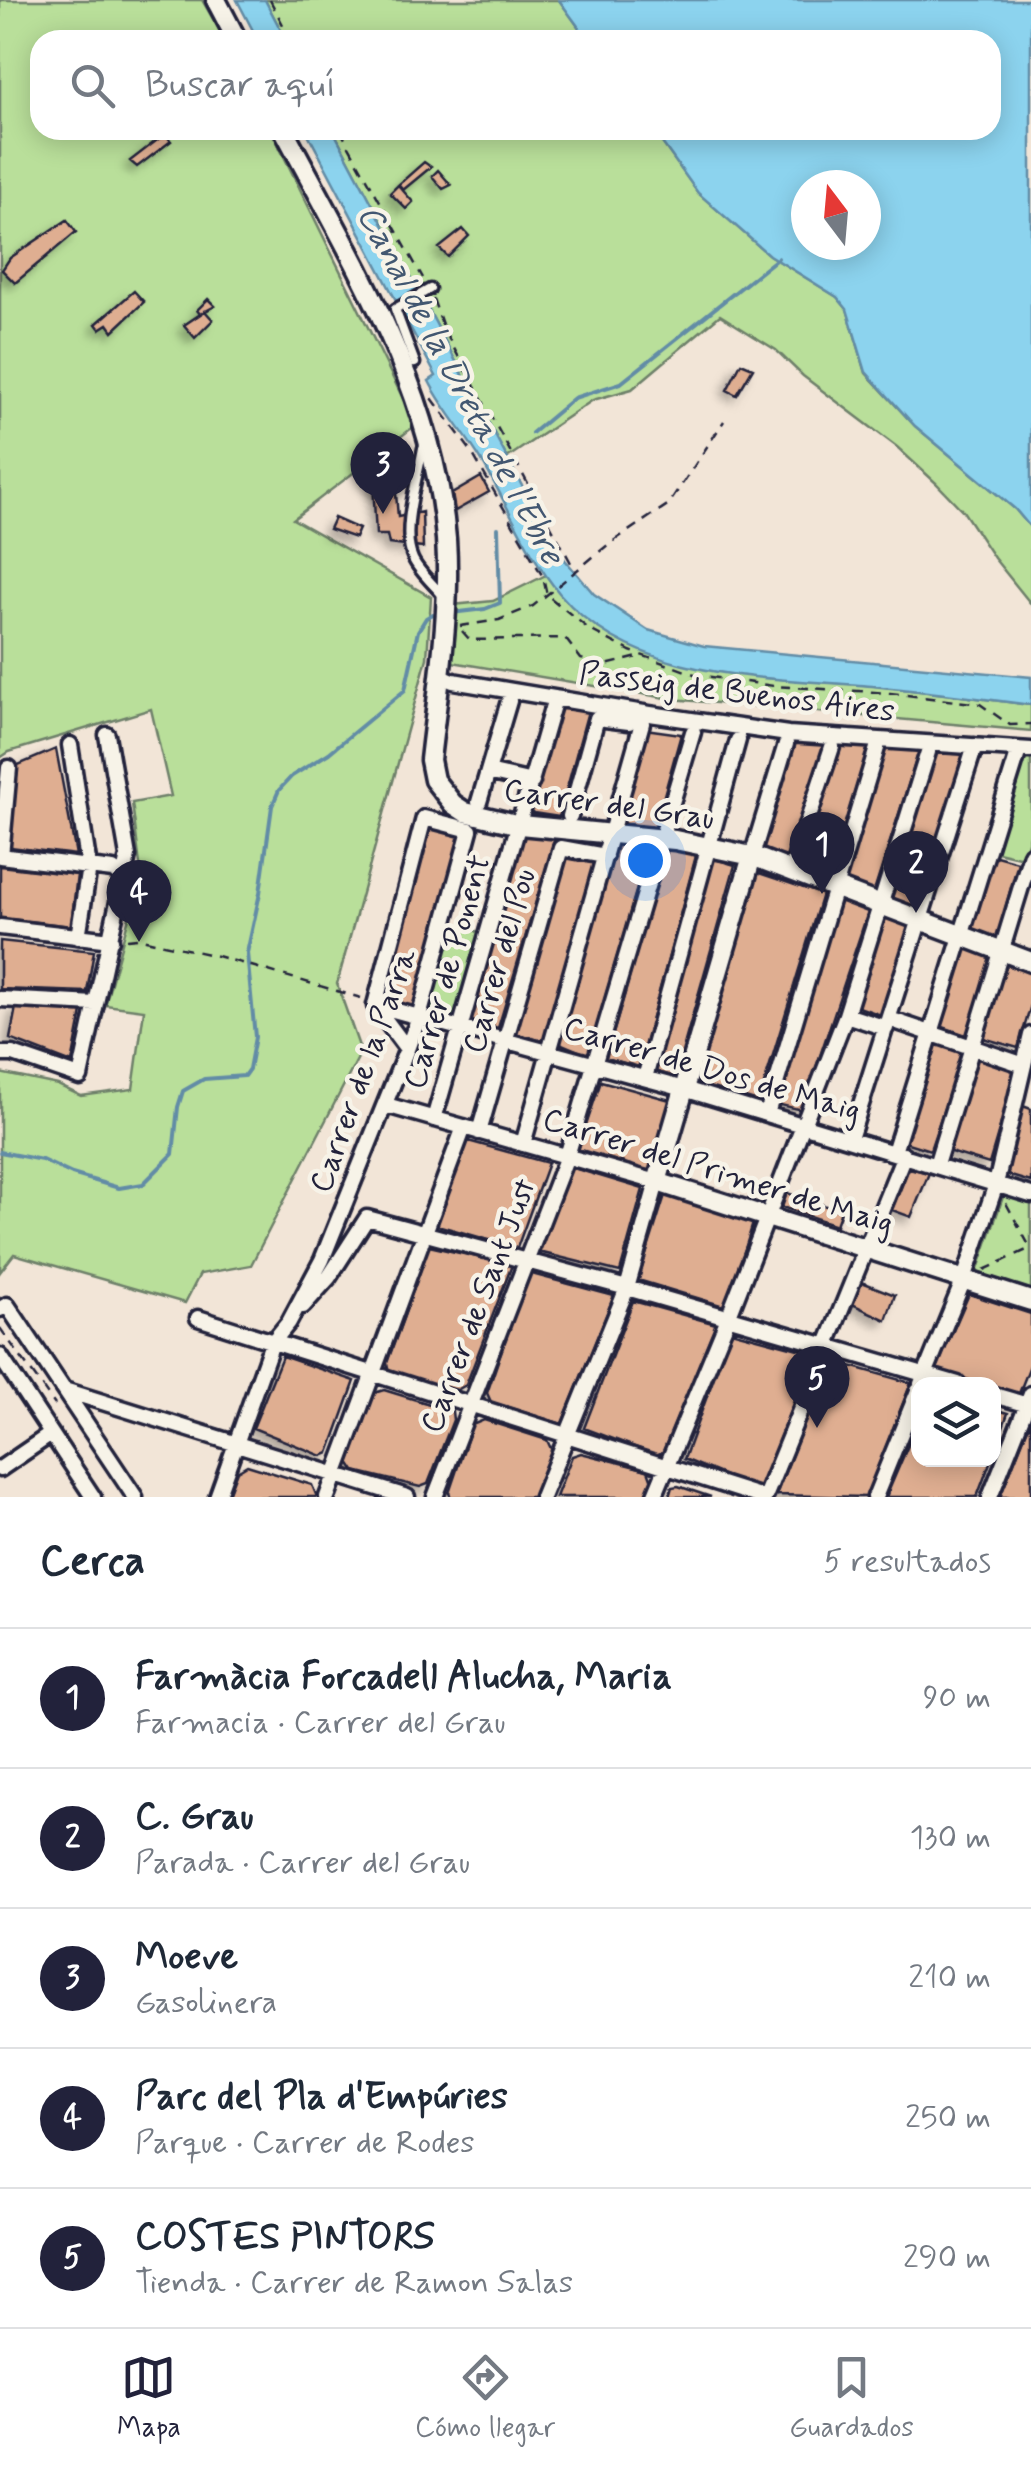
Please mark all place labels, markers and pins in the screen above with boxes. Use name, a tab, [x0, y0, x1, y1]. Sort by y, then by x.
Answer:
pin: 3	[350, 432, 416, 514]
pin: 1	[790, 812, 854, 894]
pin: 2	[884, 830, 948, 913]
pin: 4	[106, 860, 172, 942]
pin: 5	[784, 1346, 850, 1428]

